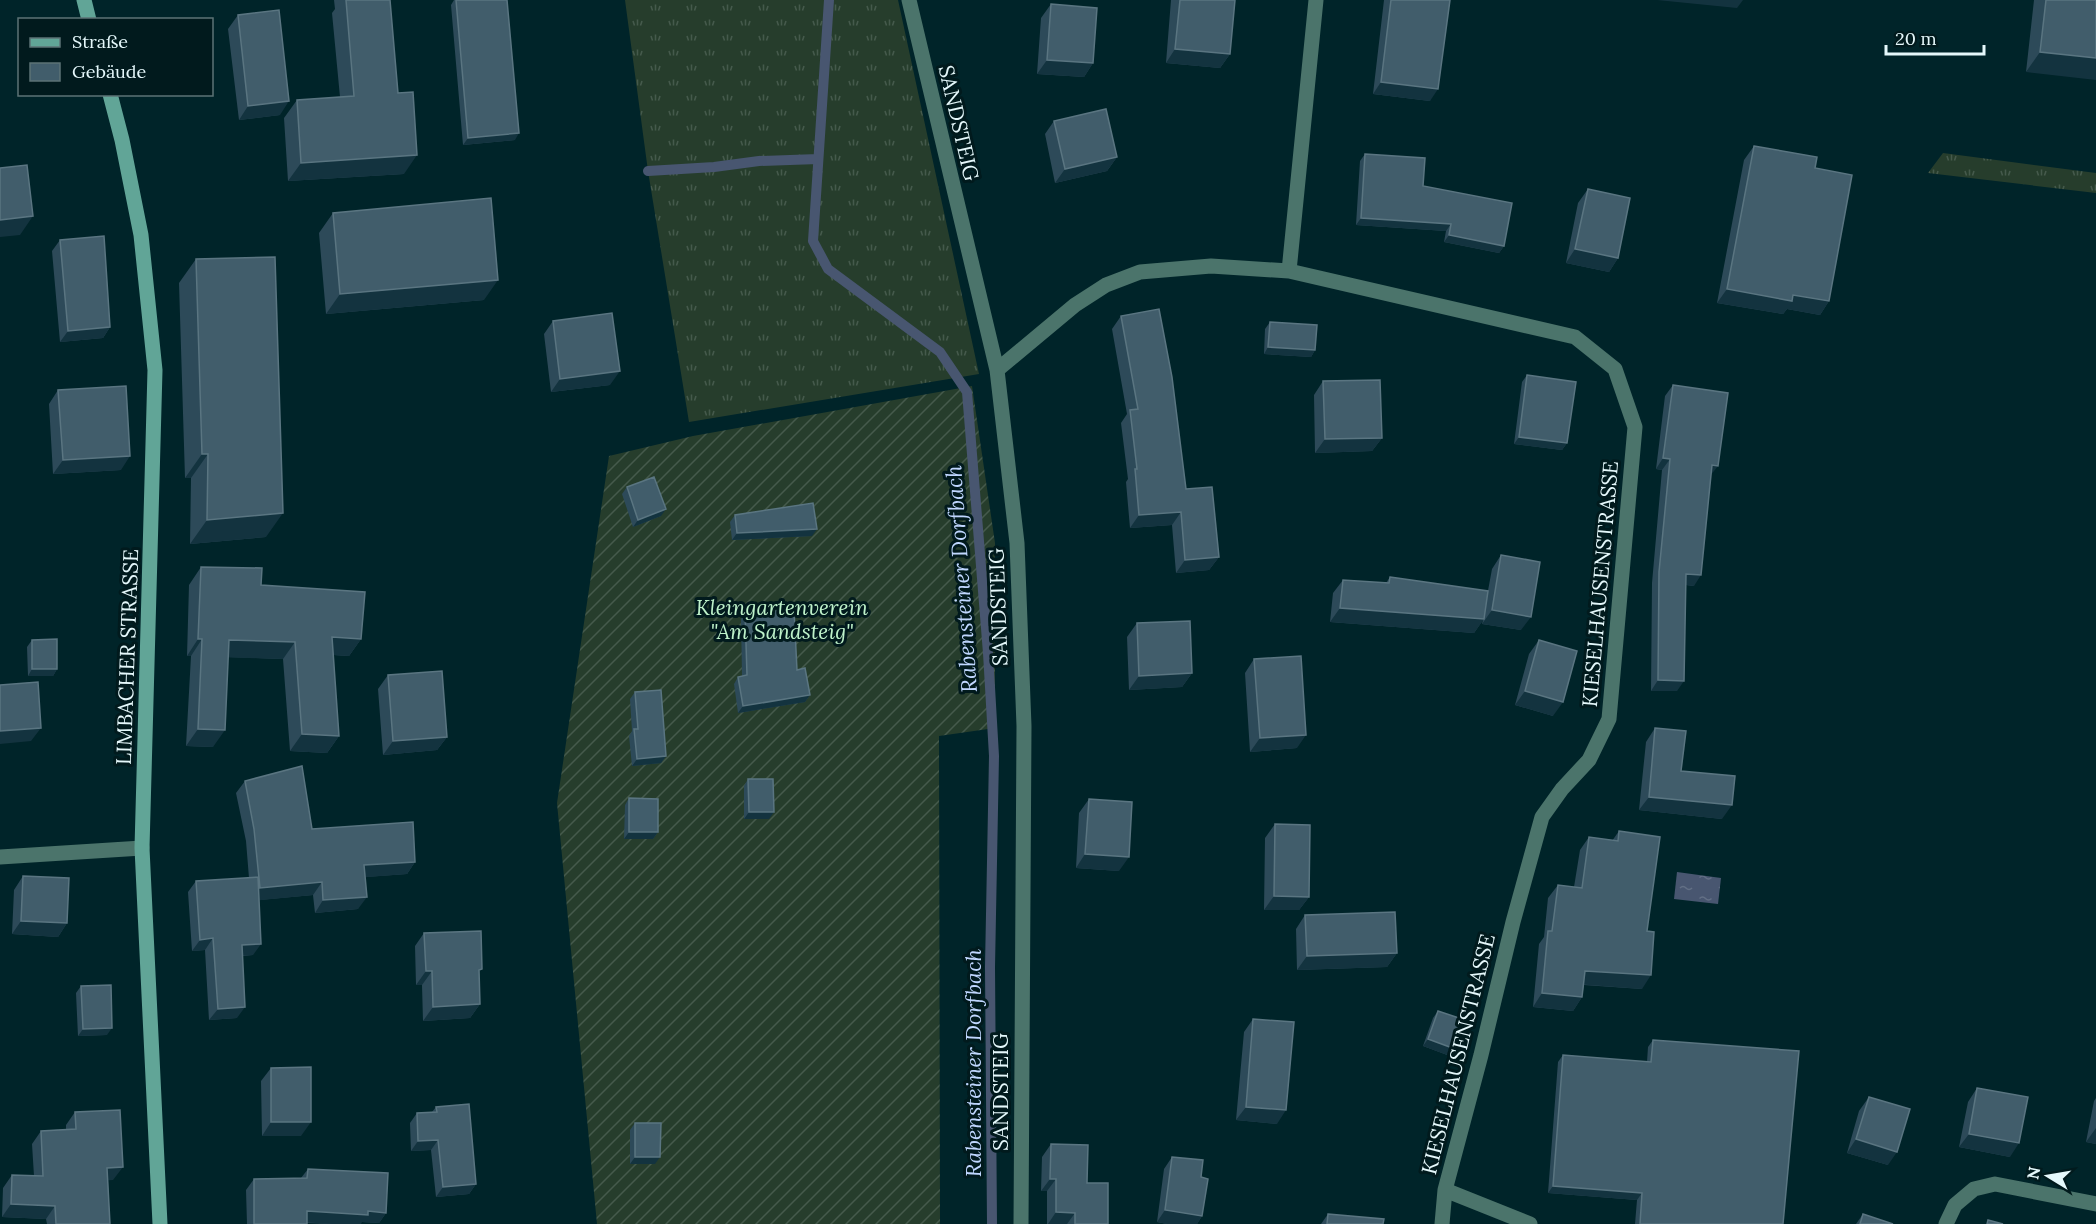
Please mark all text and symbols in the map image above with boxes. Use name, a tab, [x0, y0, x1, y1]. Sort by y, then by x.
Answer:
legend	[18, 18, 213, 96]
scale bar	[1886, 18, 1984, 56]
text: 20 m	[1895, 27, 1937, 50]
text: Straße	[72, 30, 128, 53]
text: Gebäude	[72, 60, 147, 83]
street label: SANDSTEIG	[933, 63, 985, 184]
street label: KIESELHAUSENSTRASSE	[1576, 460, 1624, 708]
water label: Rabensteiner Dorfbach	[939, 464, 983, 694]
street label: LIMBACHER STRASSE	[110, 548, 144, 766]
street label: SANDSTEIG	[982, 548, 1014, 666]
park label: Kleingartenverein "Am Sandsteig"	[696, 594, 868, 645]
street label: KIESELHAUSENSTRASSE	[1415, 931, 1501, 1177]
water label: Rabensteiner Dorfbach	[959, 948, 987, 1177]
street label: SANDSTEIG	[987, 1033, 1014, 1151]
north arrow	[2018, 1146, 2078, 1206]
text: N	[2022, 1165, 2044, 1181]

